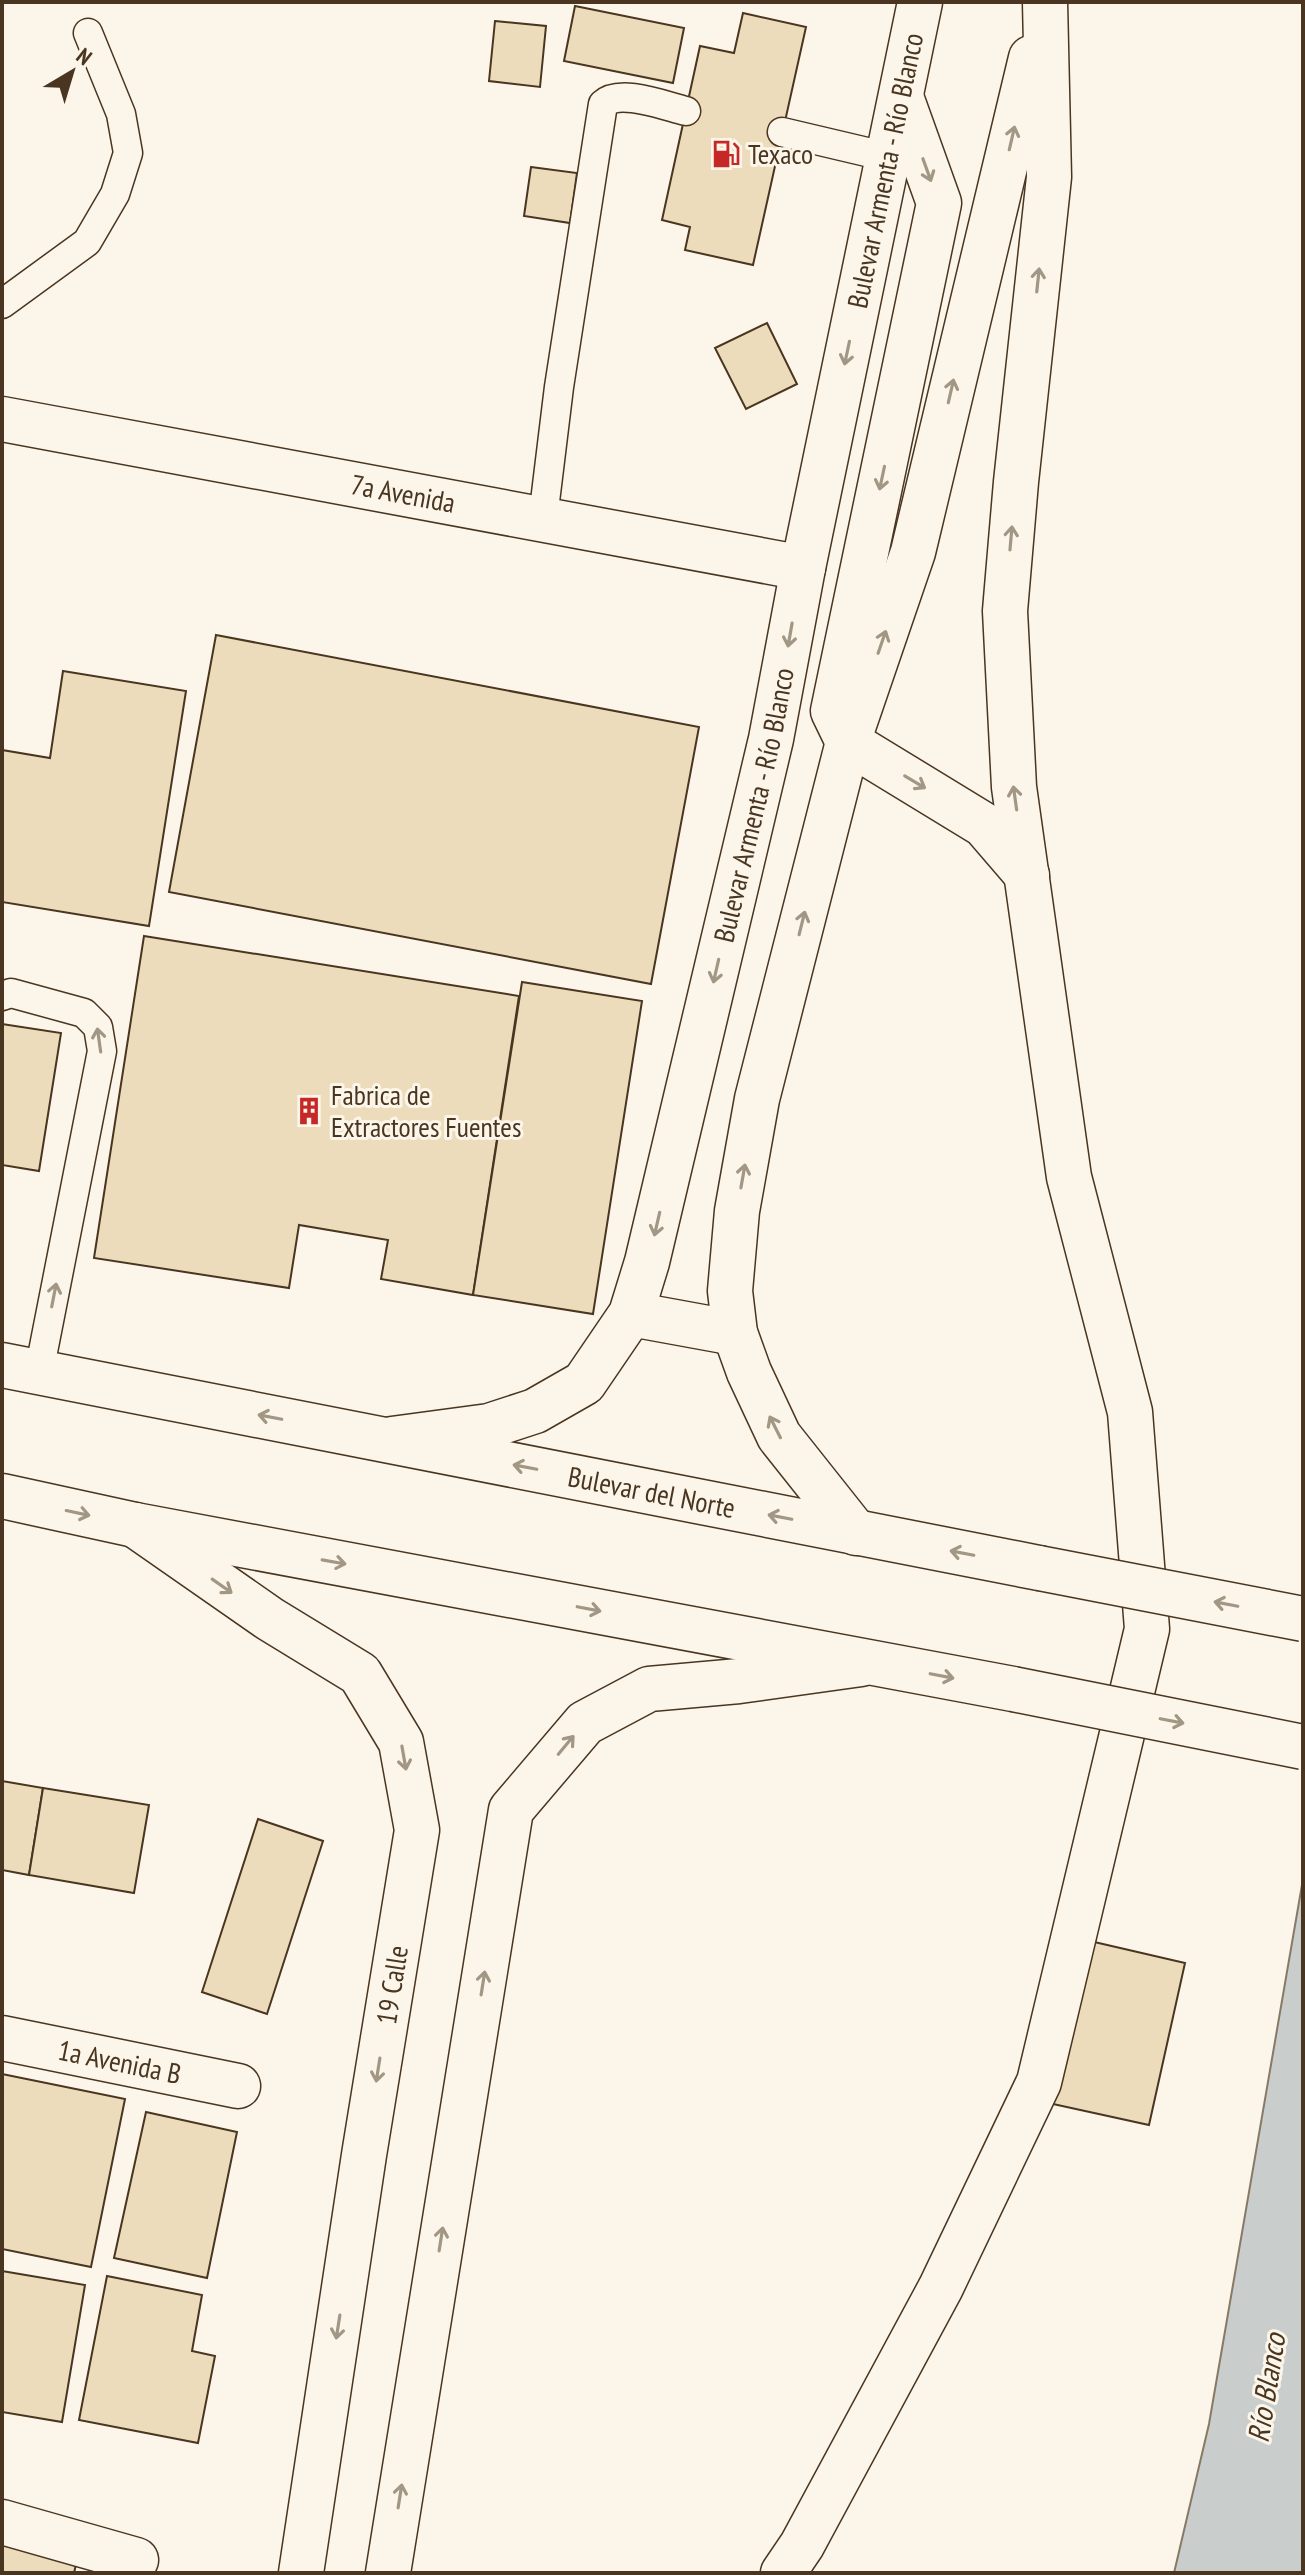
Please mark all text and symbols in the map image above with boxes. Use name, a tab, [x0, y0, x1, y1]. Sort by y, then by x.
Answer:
street label: Bulevar Armenta - Río Blanco	[838, 29, 931, 311]
north arrow	[32, 32, 112, 112]
text: N	[71, 42, 98, 71]
one-way arrow	[1005, 126, 1020, 152]
place label: Texaco	[748, 135, 813, 172]
fuel station icon: Texaco	[711, 139, 741, 169]
one-way arrow	[921, 157, 935, 182]
one-way arrow	[1030, 267, 1045, 294]
one-way arrow	[839, 339, 854, 365]
one-way arrow	[945, 379, 960, 405]
street label: 7a Avenida	[348, 465, 458, 521]
one-way arrow	[874, 465, 889, 491]
one-way arrow	[1004, 525, 1019, 552]
one-way arrow	[782, 622, 797, 647]
one-way arrow	[876, 630, 891, 655]
street label: Bulevar Armenta - Río Blanco	[704, 665, 802, 946]
one-way arrow	[903, 774, 926, 790]
one-way arrow	[1007, 786, 1022, 811]
one-way arrow	[795, 911, 810, 936]
one-way arrow	[708, 957, 723, 983]
one-way arrow	[91, 1028, 106, 1053]
place label: Fabrica de Extractores Fuentes	[331, 1076, 521, 1145]
building icon: Fabrica de Extractores Fuentes	[294, 1096, 324, 1126]
one-way arrow	[737, 1164, 752, 1189]
one-way arrow	[648, 1210, 663, 1236]
one-way arrow	[48, 1283, 63, 1308]
one-way arrow	[257, 1409, 283, 1424]
one-way arrow	[767, 1415, 782, 1439]
street label: Bulevar del Norte	[565, 1457, 738, 1526]
one-way arrow	[513, 1459, 538, 1474]
one-way arrow	[65, 1506, 91, 1521]
one-way arrow	[768, 1509, 793, 1524]
one-way arrow	[950, 1545, 976, 1560]
one-way arrow	[320, 1555, 346, 1570]
one-way arrow	[210, 1578, 232, 1594]
one-way arrow	[1214, 1596, 1240, 1611]
one-way arrow	[576, 1603, 601, 1618]
one-way arrow	[929, 1669, 955, 1684]
one-way arrow	[1158, 1714, 1184, 1729]
one-way arrow	[557, 1735, 575, 1756]
one-way arrow	[398, 1745, 413, 1770]
street label: 19 Calle	[367, 1943, 416, 2027]
one-way arrow	[476, 1971, 491, 1996]
street label: 1a Avenida B	[55, 2031, 184, 2092]
one-way arrow	[369, 2057, 384, 2082]
one-way arrow	[435, 2227, 450, 2253]
one-way arrow	[330, 2314, 345, 2339]
water label: Río Blanco	[1238, 2329, 1294, 2445]
one-way arrow	[393, 2484, 408, 2509]

